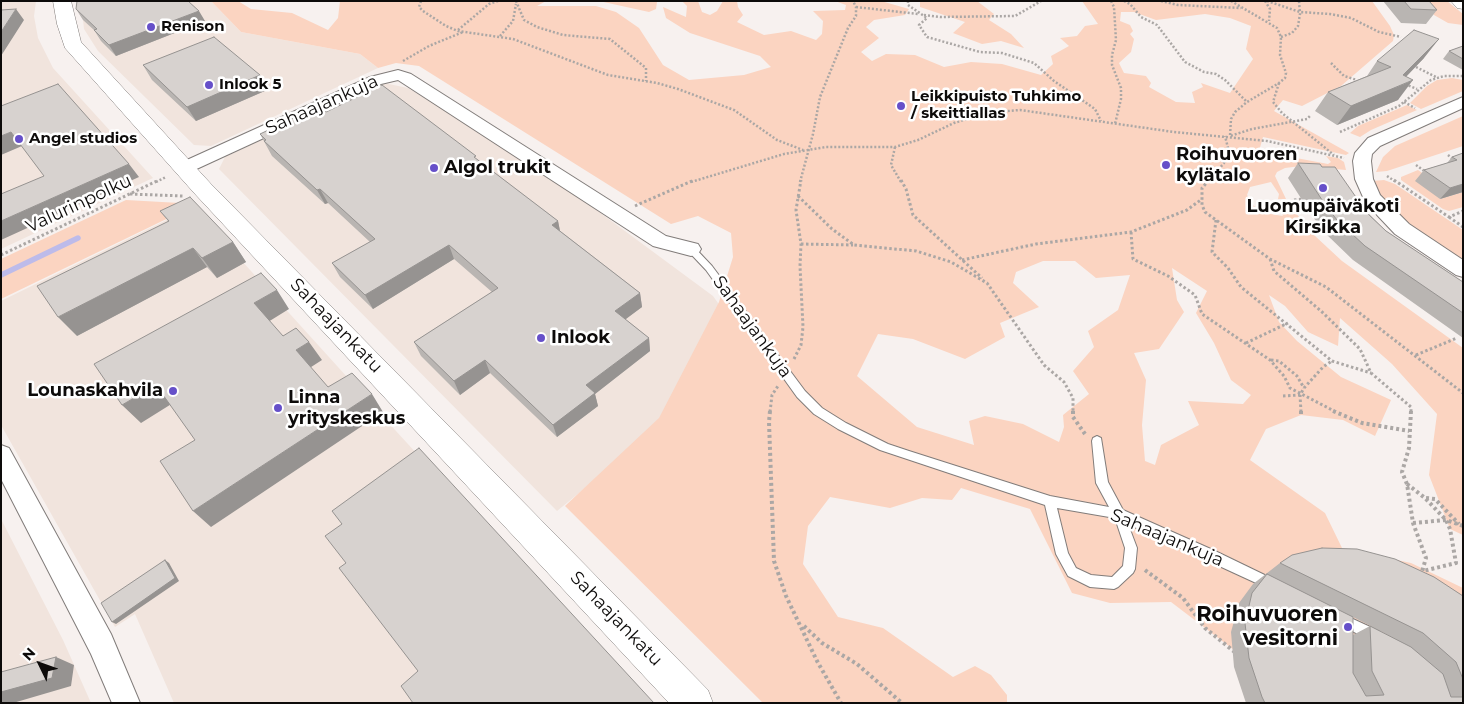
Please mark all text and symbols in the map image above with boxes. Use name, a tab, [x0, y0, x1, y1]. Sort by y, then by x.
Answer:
place label: Renison	[161, 18, 225, 36]
marker: Renison	[145, 21, 157, 33]
street label: Sahaajankuja	[262, 71, 382, 139]
place label: Inlook 5	[219, 76, 281, 94]
marker: Inlook 5	[203, 79, 215, 91]
place label: Leikkipuisto Tuhkimo / skeittiallas	[911, 88, 1081, 123]
marker: Leikkipuisto Tuhkimo / skeittiallas	[895, 100, 907, 112]
place label: Angel studios	[29, 130, 137, 148]
marker: Angel studios	[13, 133, 25, 145]
place label: Roihuvuoren kylätalo	[1176, 144, 1298, 186]
place label: Algol trukit	[444, 157, 551, 179]
marker: Roihuvuoren kylätalo	[1160, 159, 1172, 171]
marker: Algol trukit	[428, 162, 440, 174]
street label: Valurinpolku	[23, 170, 135, 238]
marker: Luomupäiväkoti Kirsikka	[1317, 182, 1329, 194]
place label: Luomupäiväkoti Kirsikka	[1247, 196, 1399, 238]
street label: Sahaajankuja	[708, 272, 796, 382]
street label: Sahaajankatu	[285, 274, 387, 378]
place label: Inlook	[551, 327, 610, 349]
marker: Inlook	[535, 332, 547, 344]
place label: Lounaskahvila	[27, 380, 163, 402]
marker: Lounaskahvila	[167, 385, 179, 397]
place label: Linna yrityskeskus	[288, 387, 405, 429]
marker: Linna yrityskeskus	[272, 402, 284, 414]
street label: Sahaajankuja	[1107, 504, 1227, 572]
street label: Sahaajankatu	[565, 567, 667, 671]
place label: Roihuvuoren vesitorni	[1196, 602, 1338, 652]
marker: Roihuvuoren vesitorni	[1342, 621, 1354, 633]
north arrow	[15, 639, 65, 689]
text: N	[18, 644, 39, 664]

